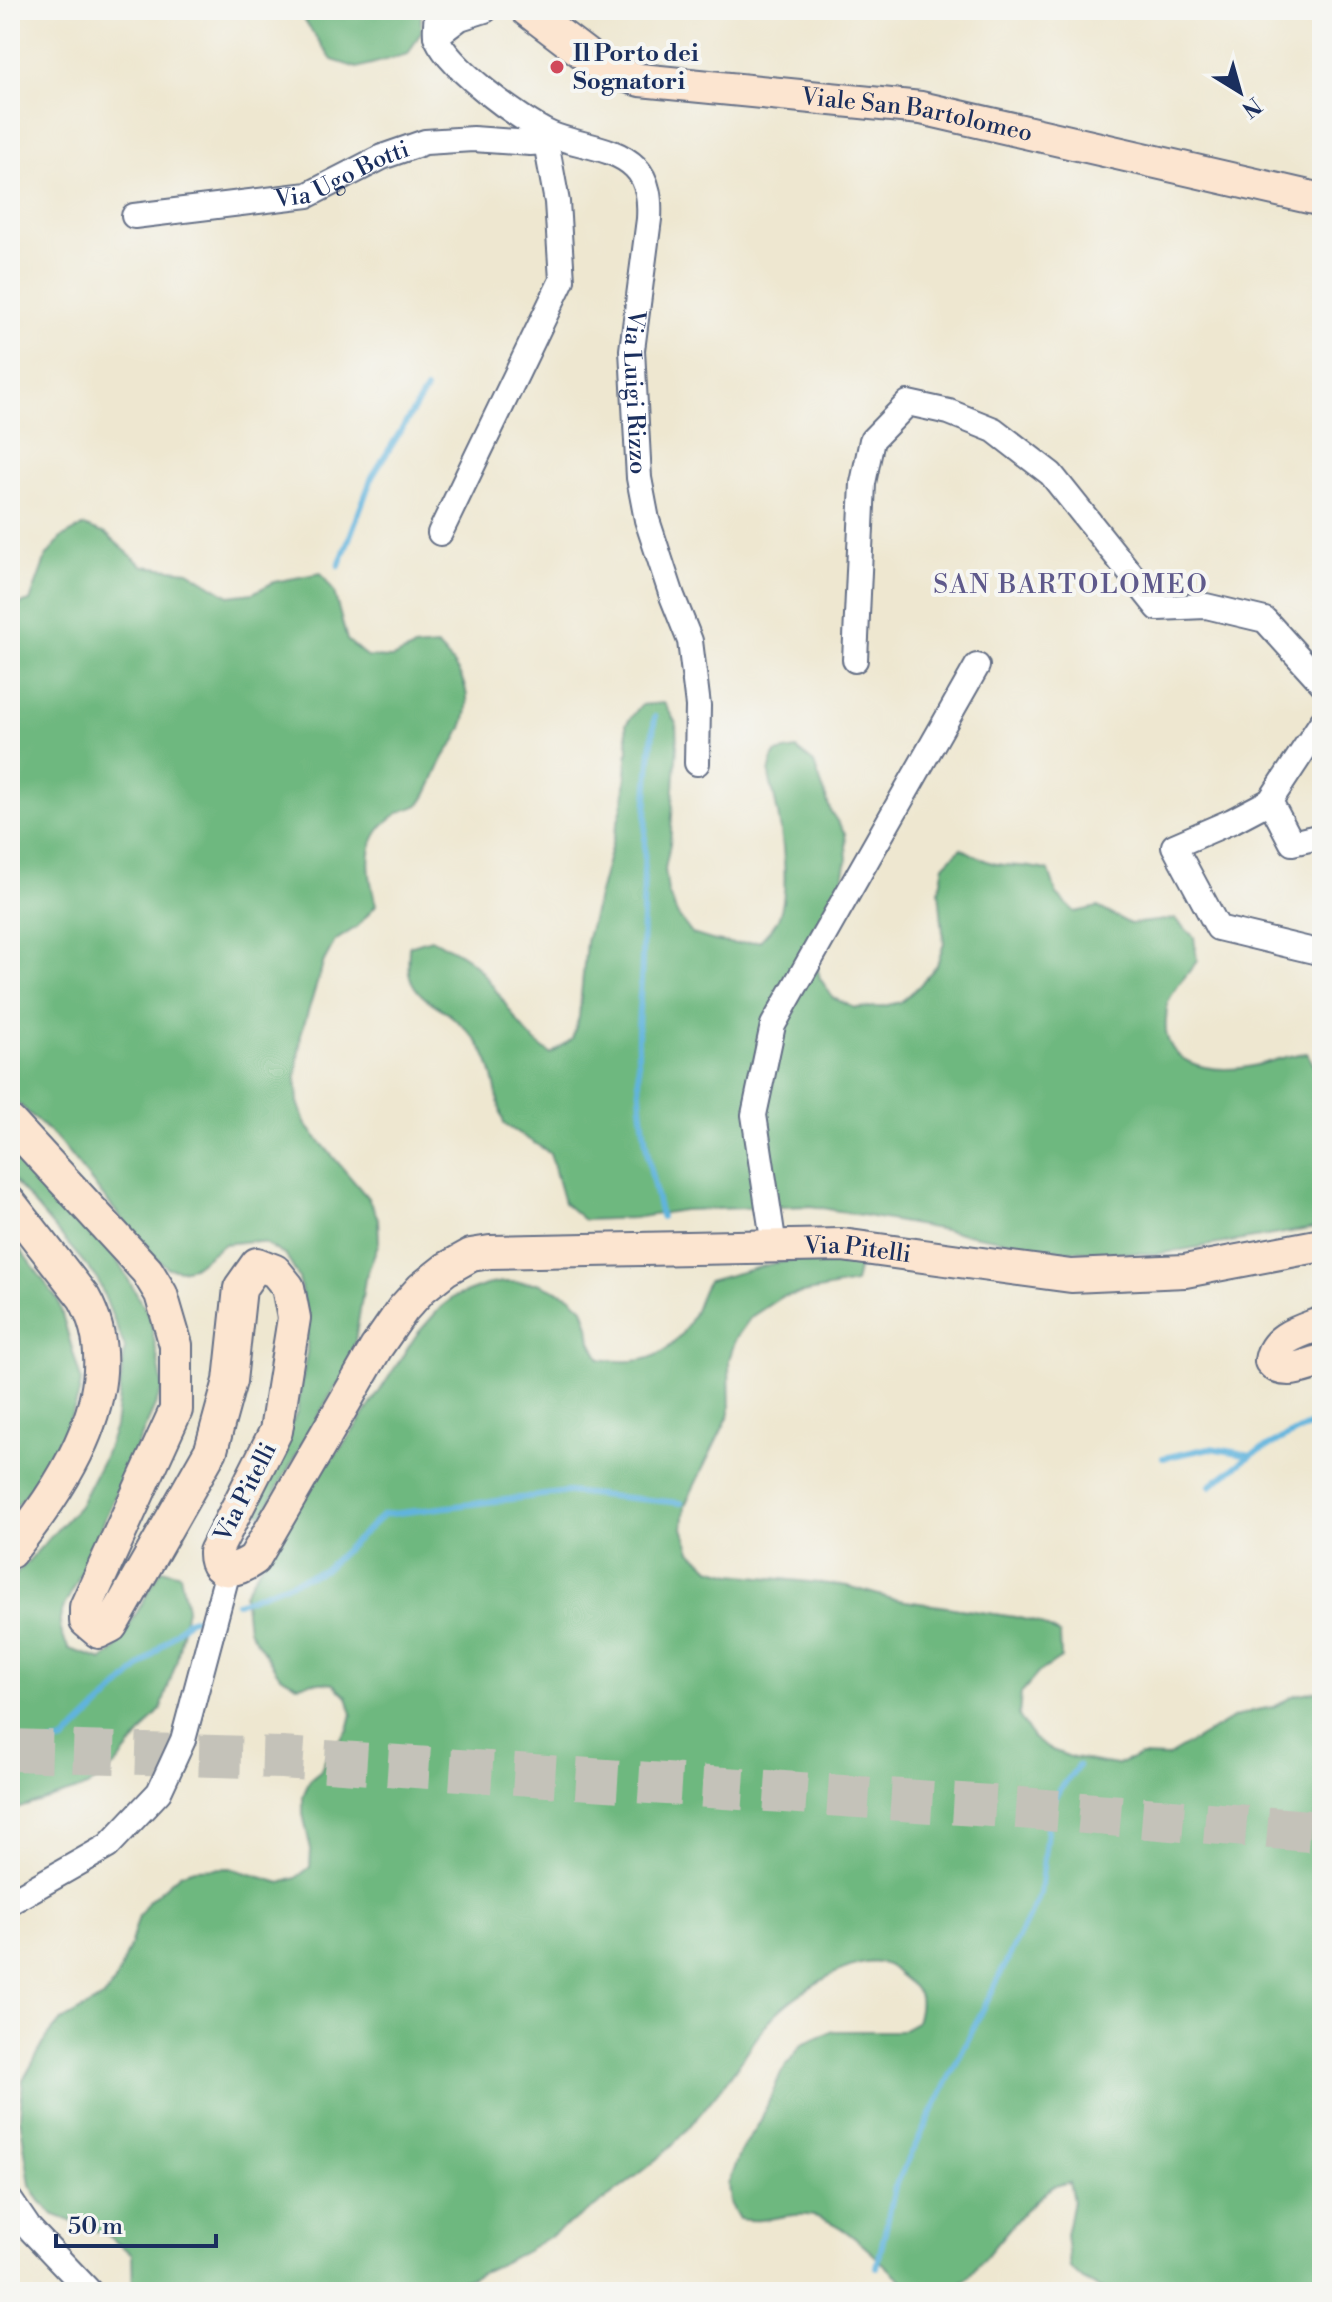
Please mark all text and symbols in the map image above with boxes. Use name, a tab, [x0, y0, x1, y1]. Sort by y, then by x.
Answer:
place label: Il Porto dei Sognatori	[573, 39, 699, 97]
north arrow	[1200, 52, 1280, 132]
marker: Il Porto dei Sognatori	[548, 58, 566, 76]
street label: Viale San Bartolomeo	[799, 82, 1035, 149]
text: N	[1236, 91, 1266, 123]
street label: Via Ugo Botti	[272, 135, 413, 215]
street label: Via Luigi Rizzo	[616, 307, 653, 475]
district label: SAN BARTOLOMEO	[933, 569, 1209, 601]
street label: Via Pitelli	[803, 1231, 913, 1270]
street label: Via Pitelli	[208, 1438, 284, 1548]
scale bar	[56, 2198, 216, 2248]
text: 50 m	[68, 2212, 123, 2242]

